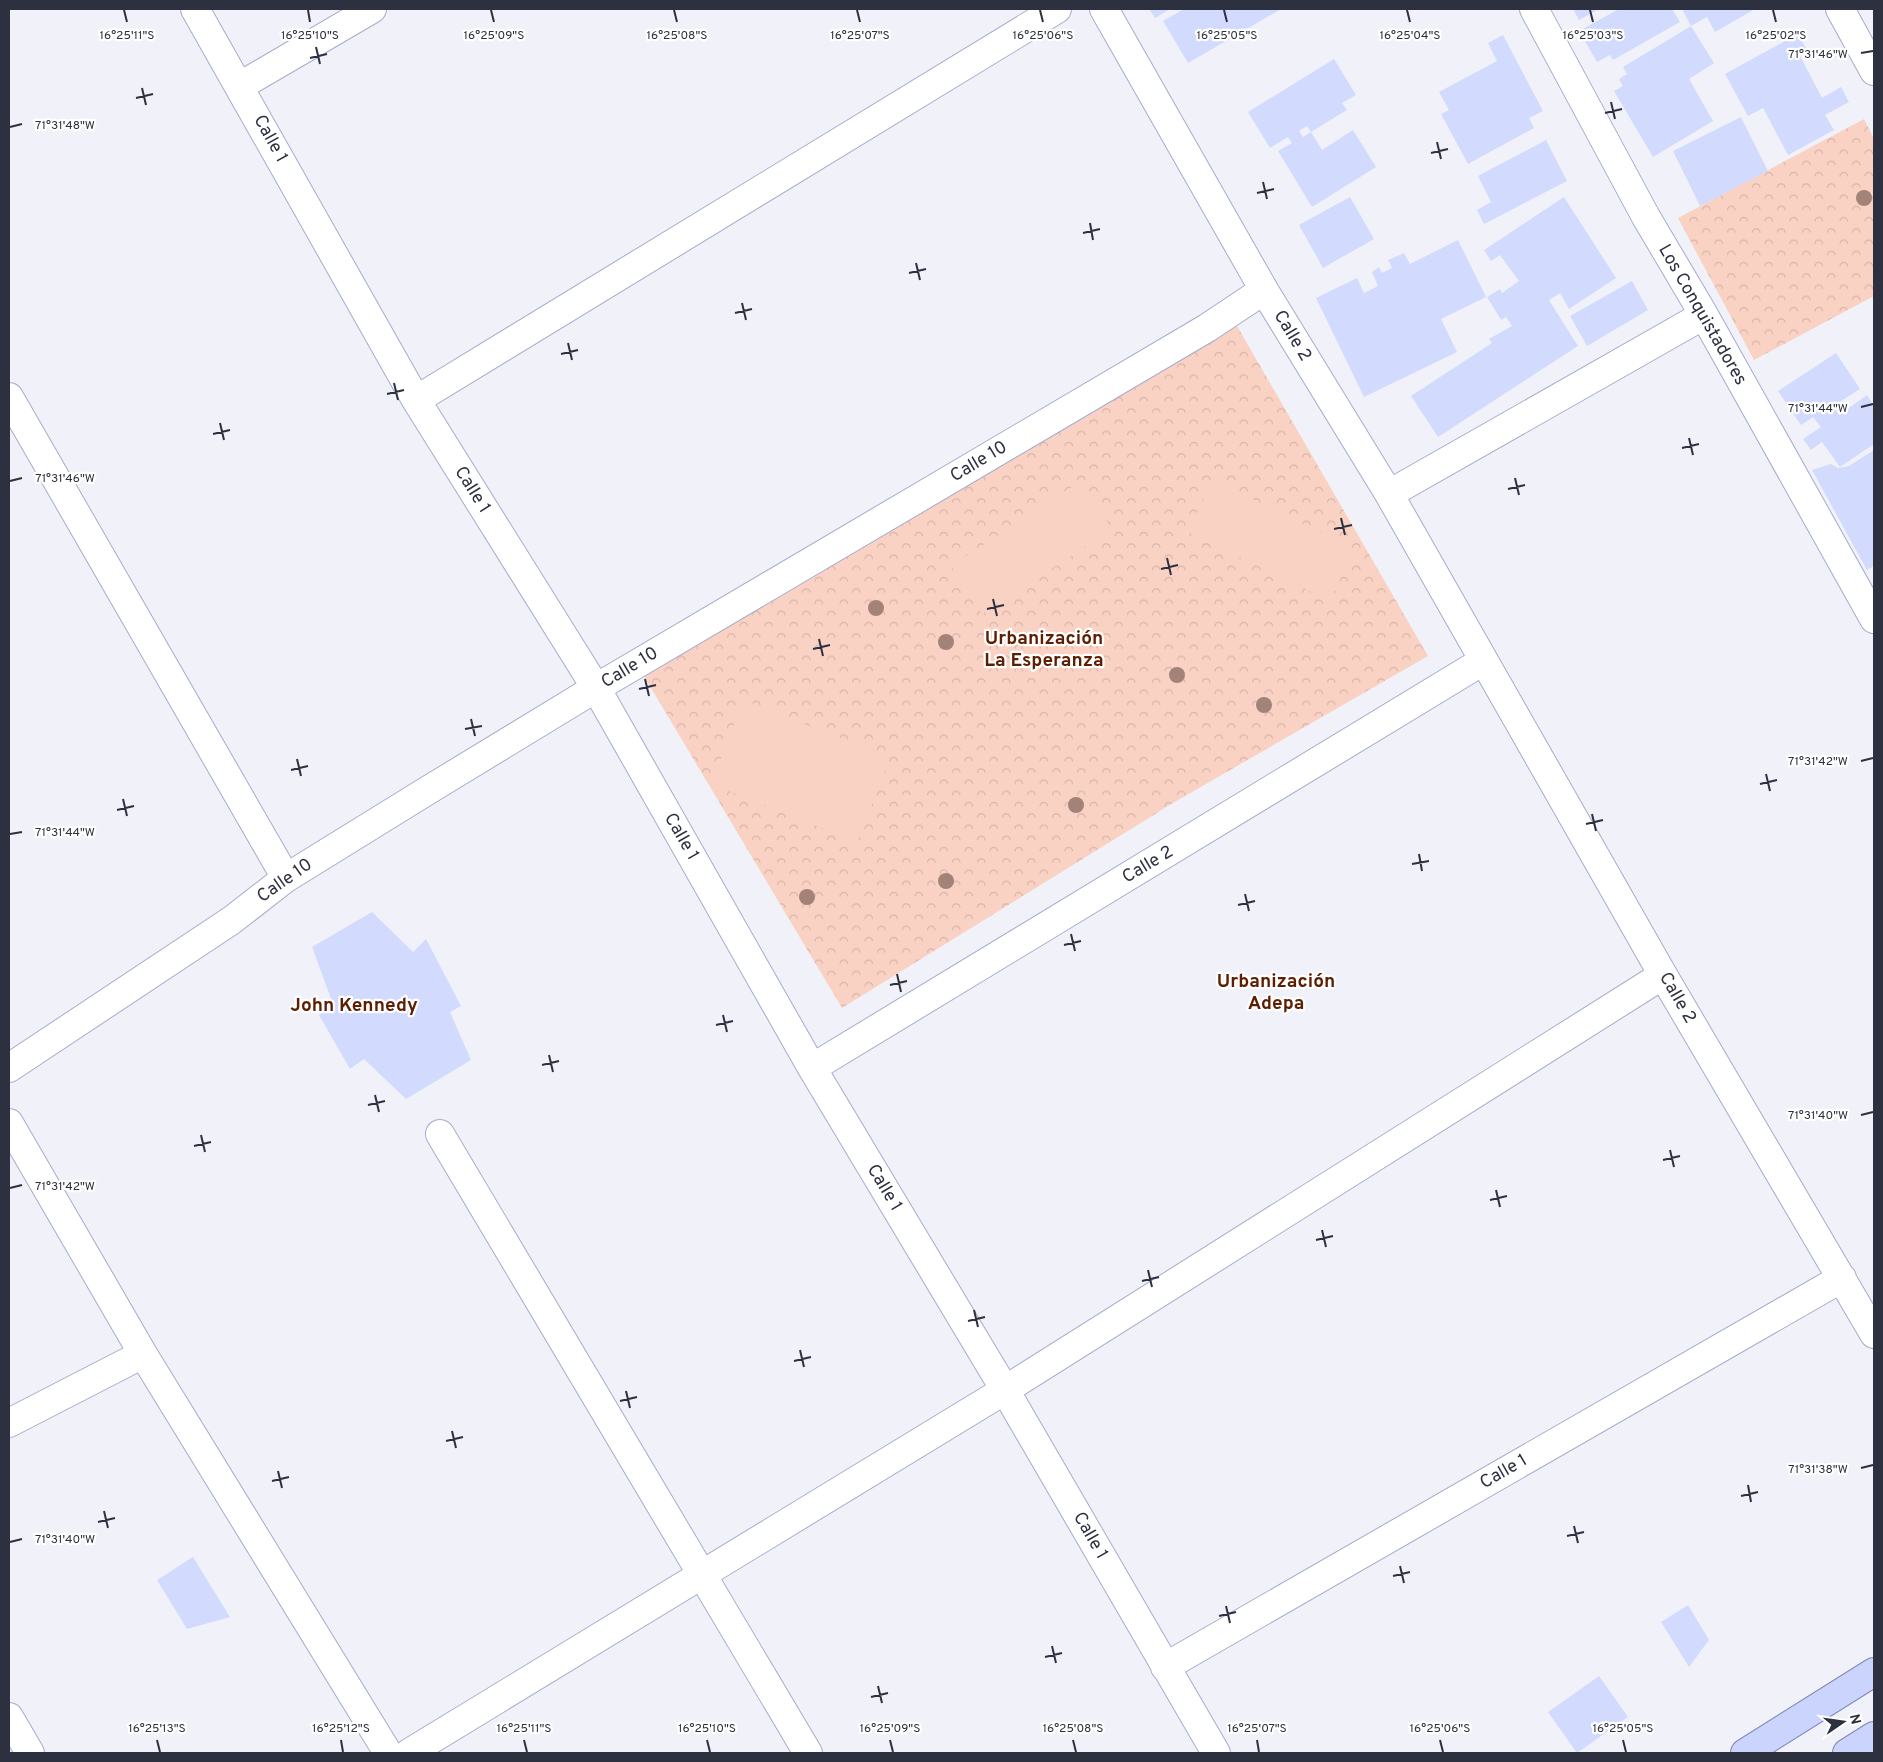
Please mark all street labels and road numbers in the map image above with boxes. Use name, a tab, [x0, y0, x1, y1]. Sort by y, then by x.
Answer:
street label: Calle 1	[248, 111, 292, 167]
street label: Los Conquistadores	[1652, 241, 1752, 389]
street label: Calle 2	[1268, 306, 1316, 366]
street label: Calle 10	[946, 436, 1012, 488]
street label: Calle 1	[449, 462, 495, 518]
street label: Calle 10	[597, 642, 663, 694]
street label: Calle 1	[658, 809, 704, 865]
street label: Calle 2	[1118, 841, 1178, 889]
street label: Calle 10	[253, 854, 317, 908]
street label: Calle 2	[1653, 968, 1701, 1028]
street label: Calle 1	[861, 1160, 907, 1216]
street label: Calle 1	[1476, 1449, 1532, 1495]
street label: Calle 1	[1067, 1508, 1113, 1564]

